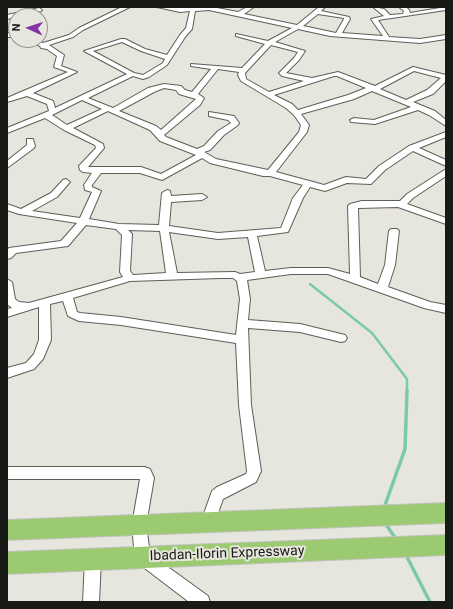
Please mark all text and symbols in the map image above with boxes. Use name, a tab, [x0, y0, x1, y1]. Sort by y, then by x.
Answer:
north arrow	[8, 8, 48, 48]
text: N	[10, 23, 23, 32]
street label: Ibadan-Ilorin Expressway	[149, 543, 305, 565]

